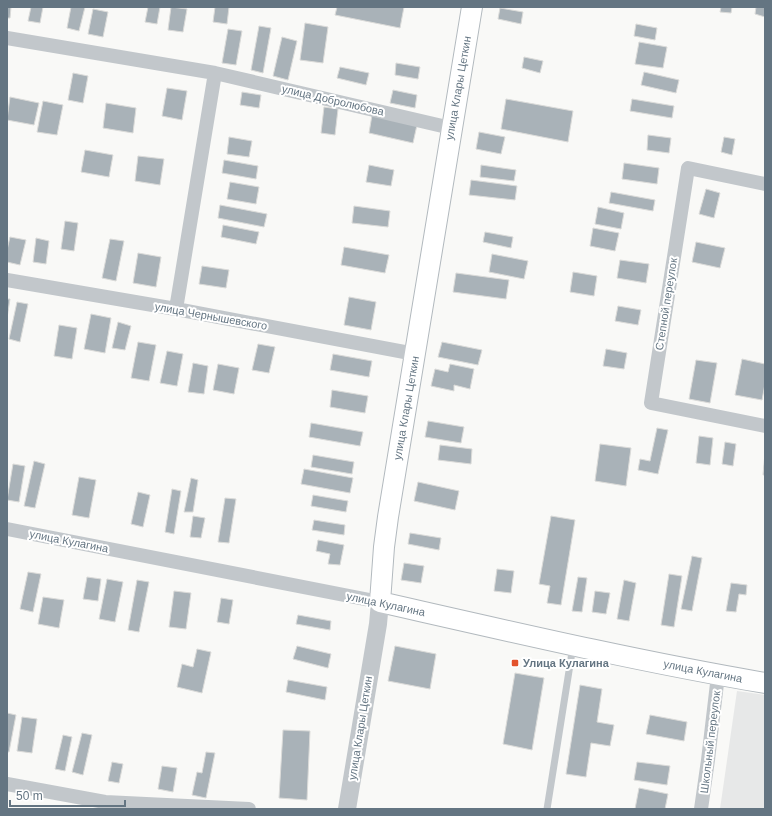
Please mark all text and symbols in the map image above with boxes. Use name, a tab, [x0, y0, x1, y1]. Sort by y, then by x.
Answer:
street label: улица Клары Цеткин	[443, 35, 473, 141]
street label: улица Добролюбова	[281, 82, 386, 118]
street label: Степной переулок	[653, 257, 679, 351]
street label: улица Чернышевского	[154, 300, 268, 332]
street label: улица Клары Цеткин	[391, 355, 421, 461]
street label: улица Кулагина	[29, 527, 110, 555]
street label: улица Кулагина	[346, 590, 427, 618]
place label: Улица Кулагина	[523, 657, 610, 669]
street label: улица Кулагина	[663, 657, 744, 685]
marker: Улица Кулагина	[510, 658, 520, 668]
street label: улица Клары Цеткин	[346, 675, 374, 781]
street label: Школьный переулок	[698, 690, 722, 794]
scale bar	[10, 782, 125, 808]
text: 50 m	[16, 789, 43, 803]

